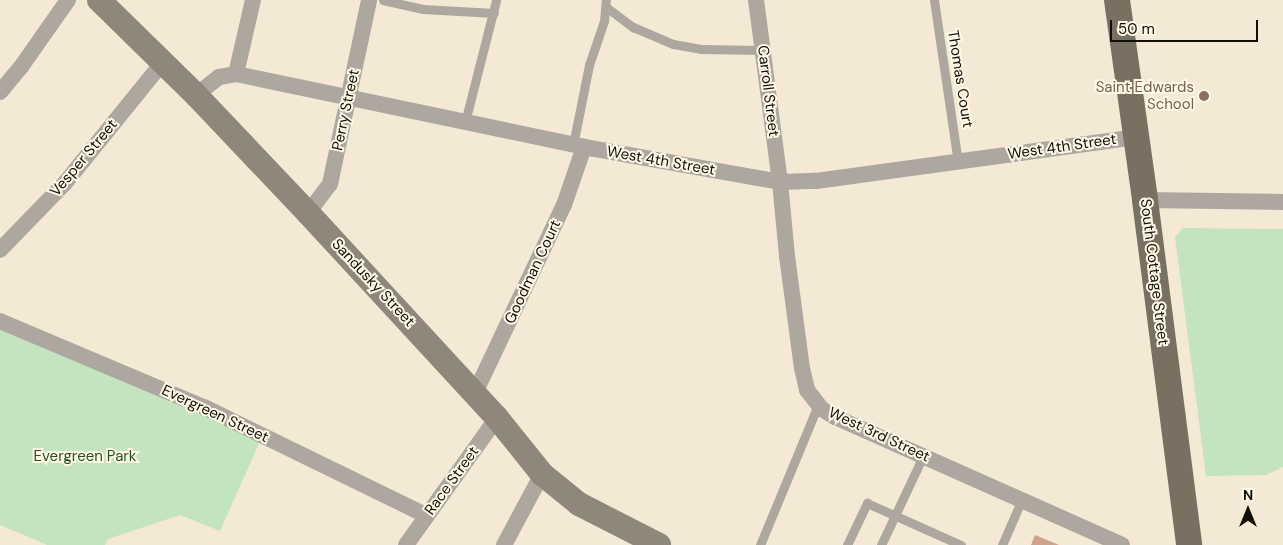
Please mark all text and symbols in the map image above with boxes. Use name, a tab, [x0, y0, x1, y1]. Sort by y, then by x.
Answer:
scale bar	[1113, 10, 1260, 42]
text: 50 m	[1118, 19, 1155, 39]
street label: Thomas Court	[943, 29, 977, 129]
street label: Carroll Street	[753, 44, 783, 138]
street label: Perry Street	[329, 68, 363, 152]
place label: Saint Edwards School	[1096, 78, 1194, 113]
marker: Saint Edwards School	[1198, 90, 1210, 102]
street label: Vesper Street	[47, 116, 121, 200]
street label: West 4th Street	[1007, 130, 1117, 164]
street label: West 4th Street	[606, 143, 716, 179]
street label: South Cottage Street	[1136, 198, 1172, 346]
street label: Goodman Court	[501, 217, 565, 327]
street label: Sandusky Street	[328, 235, 418, 331]
street label: Evergreen Street	[159, 381, 271, 447]
street label: West 3rd Street	[826, 404, 932, 466]
street label: Race Street	[421, 443, 483, 519]
park label: Evergreen Park	[34, 448, 136, 466]
north arrow	[1223, 485, 1273, 535]
text: N	[1243, 486, 1253, 504]

